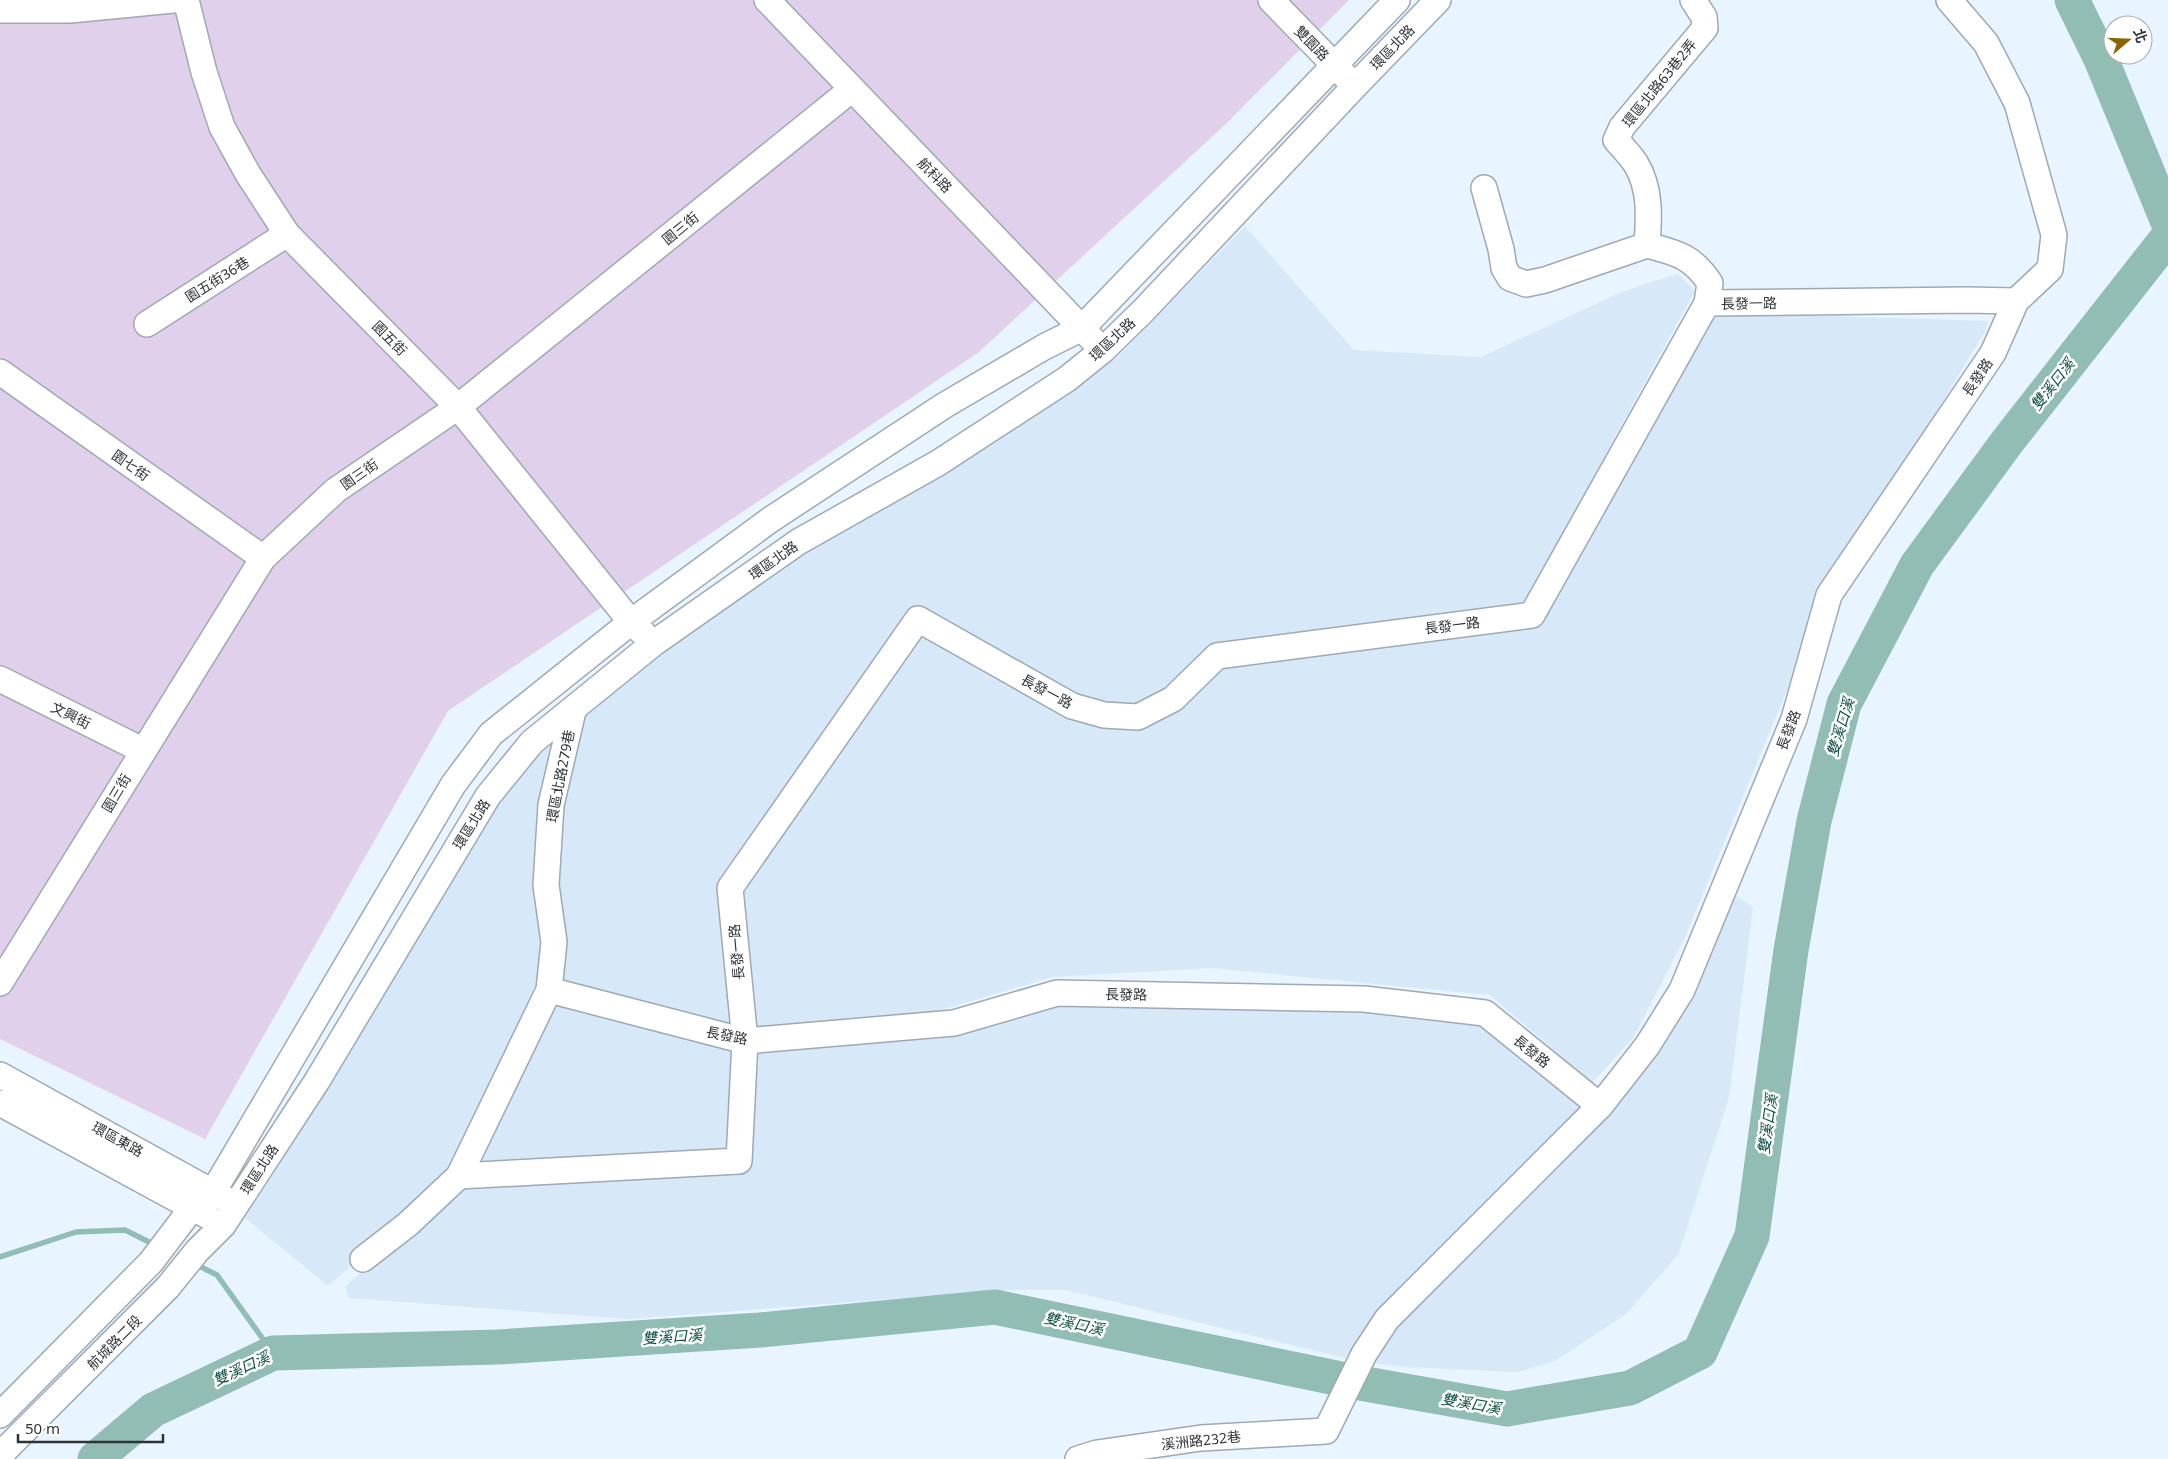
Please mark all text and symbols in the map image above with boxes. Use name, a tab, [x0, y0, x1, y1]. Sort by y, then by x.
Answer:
north arrow	[2103, 15, 2153, 65]
street label: 環區北路	[1366, 20, 1418, 74]
street label: 雙園路	[1291, 21, 1333, 65]
text: 北	[2130, 26, 2152, 45]
street label: 環區北路63巷2弄	[1618, 35, 1700, 131]
street label: 航科路	[914, 153, 956, 197]
street label: 園三街	[658, 207, 702, 249]
street label: 園五街36巷	[181, 252, 253, 306]
street label: 長發一路	[1721, 293, 1777, 313]
street label: 環區北路	[1085, 313, 1139, 365]
street label: 園五街	[368, 316, 412, 360]
water label: 雙溪口溪	[2026, 353, 2080, 414]
street label: 長發路	[1957, 354, 1997, 400]
street label: 園七街	[108, 445, 154, 485]
street label: 園三街	[336, 454, 382, 494]
street label: 環區北路	[745, 536, 801, 584]
street label: 長發一路	[1423, 612, 1481, 638]
street label: 長發一路	[1018, 669, 1076, 713]
water label: 雙溪口溪	[1822, 693, 1859, 759]
street label: 文興街	[48, 697, 94, 733]
street label: 長發路	[1772, 707, 1804, 753]
street label: 環區北路279巷	[542, 728, 578, 824]
street label: 園三街	[97, 770, 135, 816]
street label: 環區北路	[448, 795, 494, 853]
street label: 長發一路	[724, 923, 748, 981]
street label: 長發路	[1105, 984, 1147, 1004]
street label: 長發路	[705, 1022, 749, 1048]
street label: 長發路	[1510, 1030, 1554, 1072]
water label: 雙溪口溪	[1753, 1091, 1781, 1155]
street label: 環區東路	[89, 1117, 147, 1161]
street label: 環區北路	[236, 1140, 282, 1198]
water label: 雙溪口溪	[1043, 1307, 1107, 1339]
street label: 航城路二段	[83, 1311, 145, 1373]
water label: 雙溪口溪	[641, 1324, 705, 1348]
water label: 雙溪口溪	[210, 1345, 274, 1390]
water label: 雙溪口溪	[1440, 1388, 1504, 1418]
scale bar	[18, 1412, 162, 1444]
text: 50 m	[25, 1418, 60, 1438]
street label: 溪洲路232巷	[1160, 1426, 1242, 1454]

